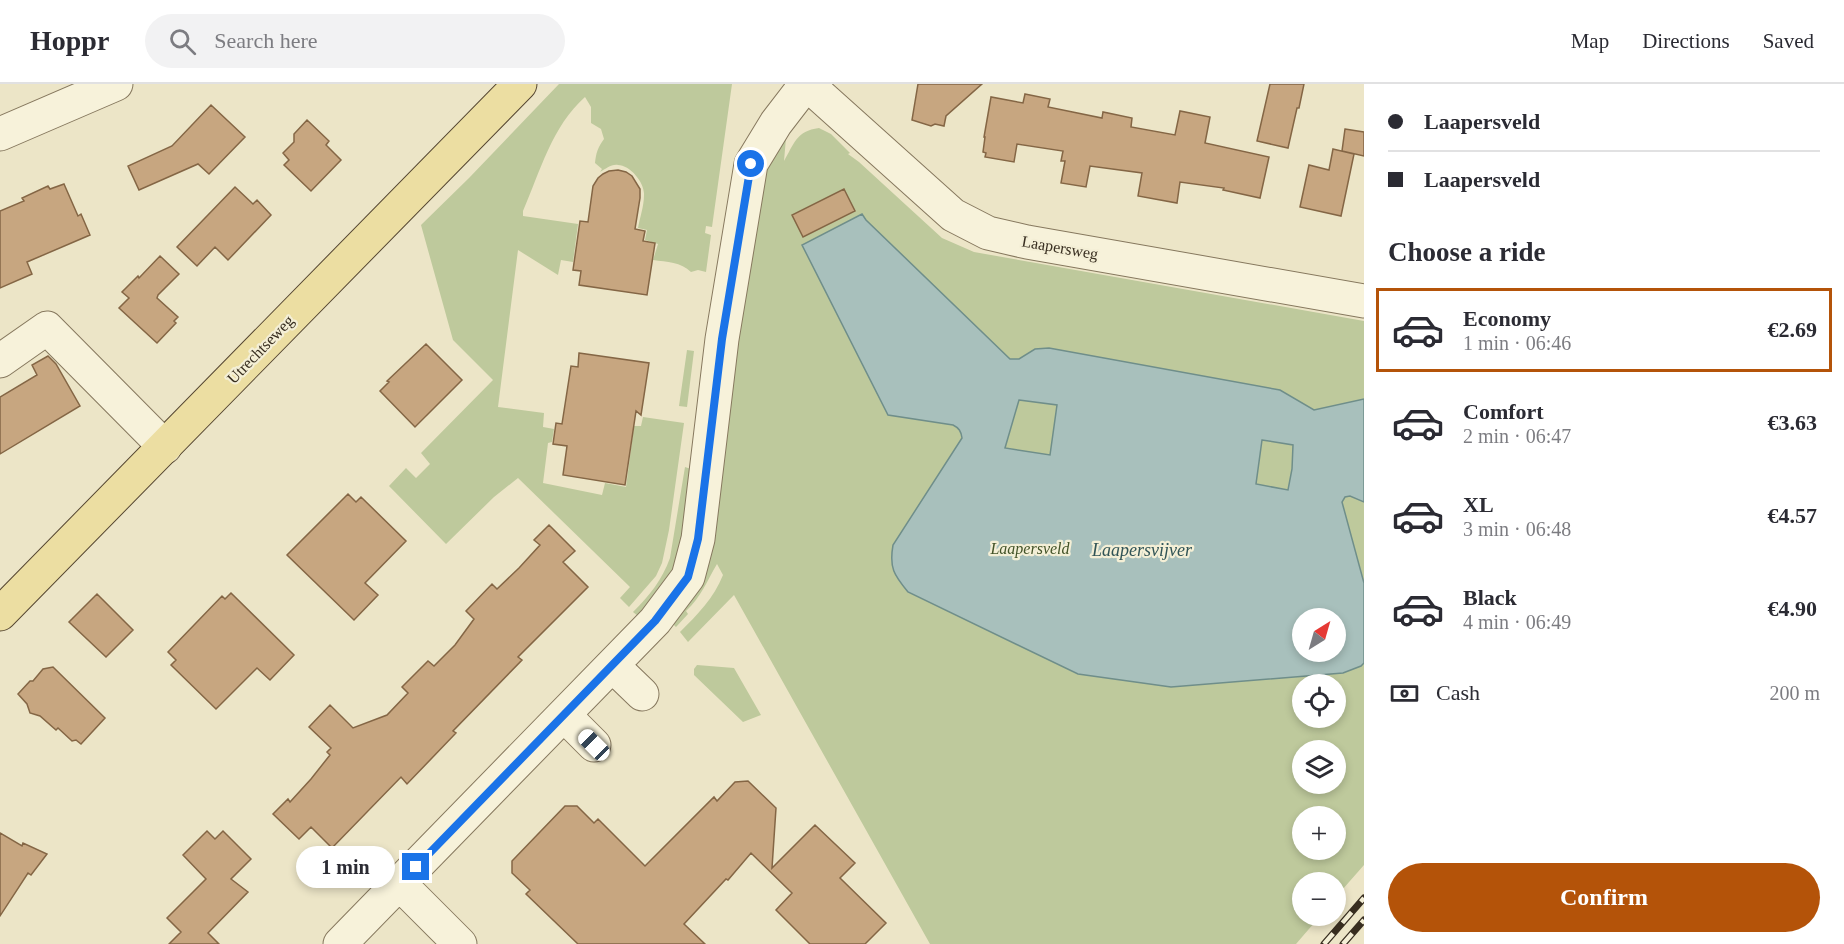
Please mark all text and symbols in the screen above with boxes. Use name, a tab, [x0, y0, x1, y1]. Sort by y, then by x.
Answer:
search box	[145, 14, 565, 68]
text: Hoppr	[30, 25, 109, 56]
icon: search	[166, 25, 199, 58]
text: Search here	[214, 28, 318, 53]
text: Map	[1571, 29, 1609, 53]
text: Directions	[1642, 29, 1730, 53]
text: Saved	[1763, 29, 1814, 53]
text: Laapersveld	[1424, 109, 1540, 134]
route start	[737, 150, 764, 177]
text: Laapersveld	[1424, 167, 1540, 192]
street label: Laapersweg	[1020, 232, 1099, 264]
text: Choose a ride	[1388, 237, 1546, 267]
icon: car	[1391, 303, 1445, 357]
text: Economy	[1463, 306, 1551, 331]
street label: Utrechtseweg	[224, 312, 298, 388]
text: €2.69	[1768, 317, 1817, 342]
text: 1 min · 06:46	[1463, 332, 1571, 354]
icon: car	[1391, 396, 1445, 450]
text: Comfort	[1463, 399, 1544, 424]
text: €3.63	[1768, 410, 1817, 435]
text: 2 min · 06:47	[1463, 425, 1571, 447]
icon: car	[1391, 489, 1445, 543]
text: XL	[1463, 492, 1494, 517]
text: €4.57	[1768, 503, 1817, 528]
text: 3 min · 06:48	[1463, 518, 1571, 540]
park label: Laapersveld	[989, 540, 1071, 558]
water label: Laapersvijver	[1091, 540, 1193, 560]
icon: car	[1391, 582, 1445, 636]
text: Black	[1463, 585, 1517, 610]
text: €4.90	[1768, 596, 1817, 621]
north arrow	[1292, 608, 1346, 662]
map controls	[1292, 608, 1346, 926]
text: 4 min · 06:49	[1463, 611, 1571, 633]
button: locate	[1292, 674, 1346, 728]
icon: cash	[1388, 677, 1421, 710]
text: Cash	[1436, 680, 1480, 705]
text: 200 m	[1769, 682, 1820, 704]
car	[575, 726, 613, 764]
button: layers	[1292, 740, 1346, 794]
button: +	[1292, 806, 1346, 860]
callout: 1 min	[296, 846, 395, 888]
route end	[402, 853, 429, 880]
text: 1 min	[321, 856, 370, 878]
button: Confirm	[1388, 863, 1820, 932]
button: −	[1292, 872, 1346, 926]

